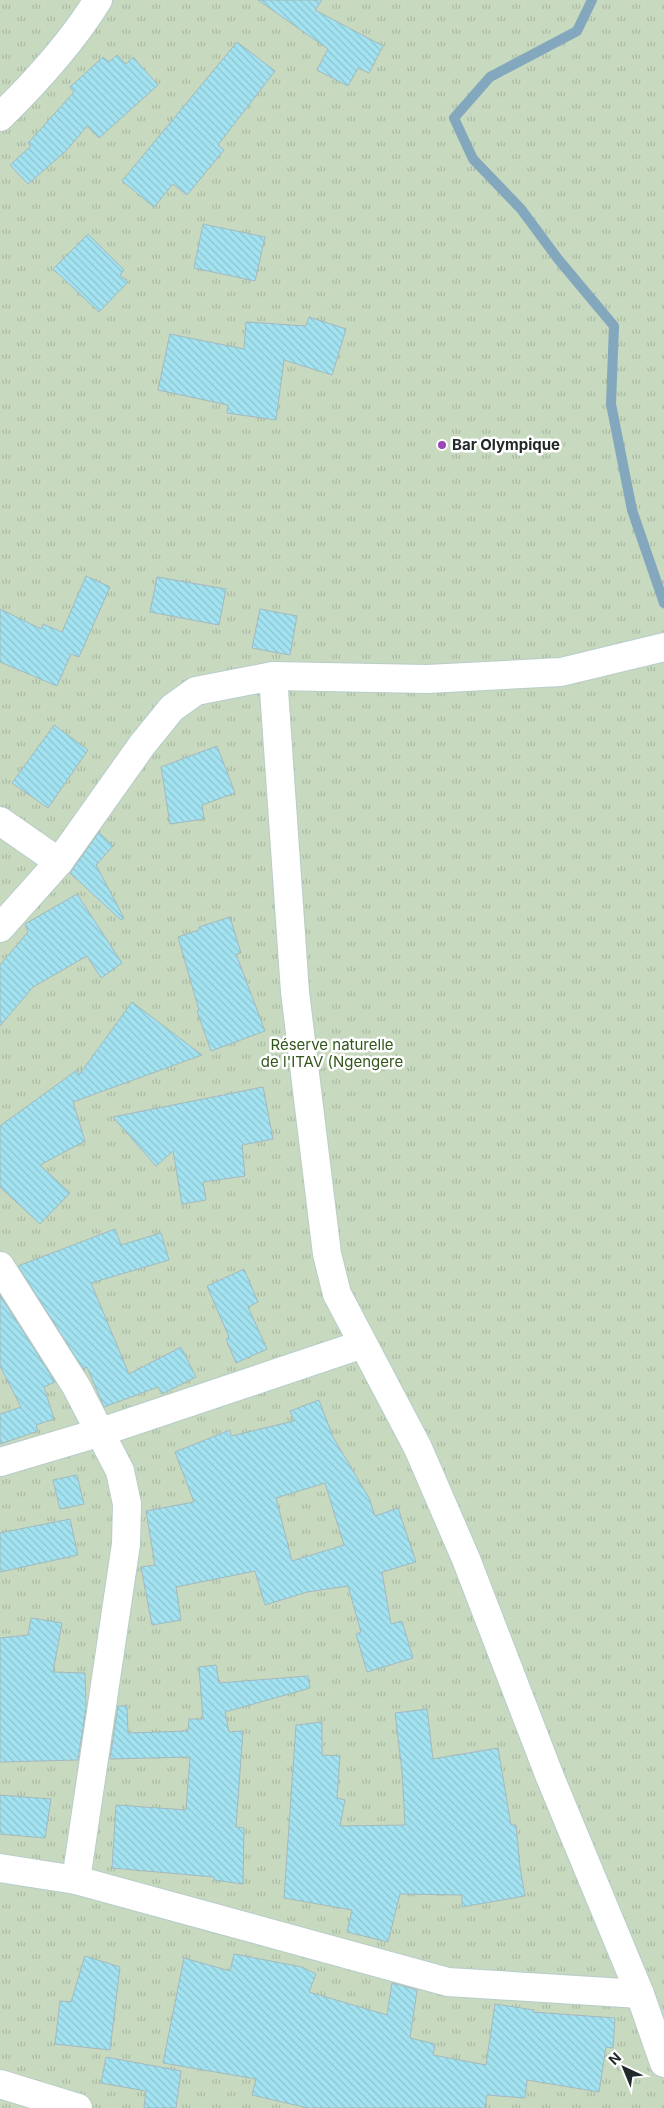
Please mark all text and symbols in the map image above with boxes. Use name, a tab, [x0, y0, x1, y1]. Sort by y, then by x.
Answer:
place label: Bar Olympique	[452, 435, 560, 454]
marker: Bar Olympique	[436, 439, 448, 451]
park label: Réserve naturelle de l'ITAV (Ngengere	[261, 1035, 403, 1071]
north arrow	[599, 2043, 649, 2093]
text: N	[605, 2048, 624, 2068]

